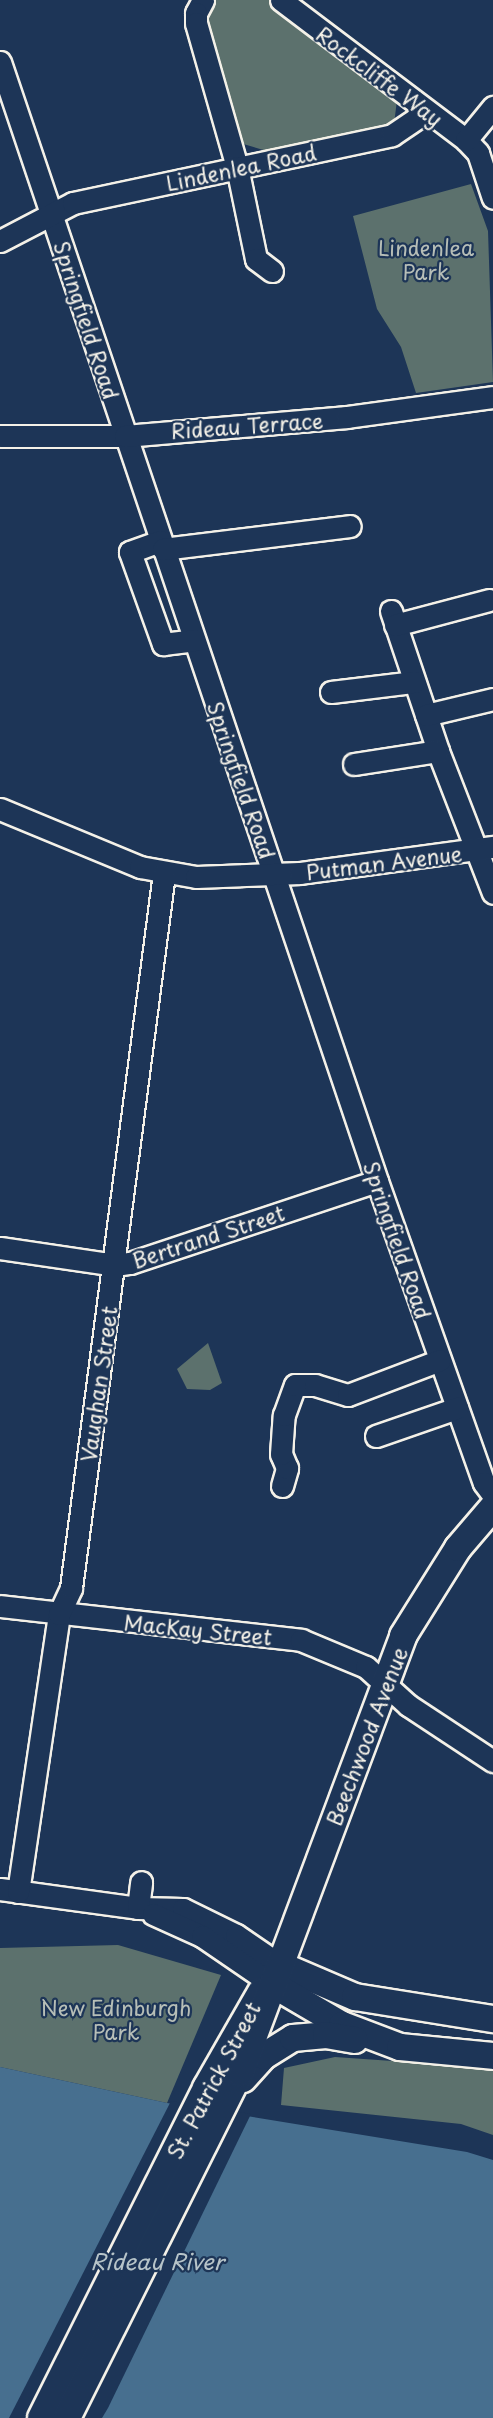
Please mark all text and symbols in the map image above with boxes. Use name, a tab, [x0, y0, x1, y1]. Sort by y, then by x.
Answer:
street label: Rockcliffe Way	[312, 20, 448, 132]
street label: Lindenlea Road	[163, 139, 319, 195]
park label: Lindenlea Park	[378, 234, 474, 284]
street label: Springfield Road	[49, 237, 125, 403]
street label: Rideau Terrace	[170, 407, 324, 443]
street label: Springfield Road	[203, 698, 281, 862]
street label: Putman Avenue	[305, 840, 463, 884]
street label: Springfield Road	[359, 1158, 437, 1322]
street label: Bertrand Street	[128, 1199, 288, 1273]
street label: Vaughan Street	[75, 1305, 121, 1463]
street label: MacKay Street	[122, 1609, 274, 1649]
street label: Beechwood Avenue	[320, 1643, 412, 1829]
park label: New Edinburgh Park	[40, 1994, 192, 2044]
street label: St. Patrick Street	[161, 1997, 265, 2163]
water label: Rideau River	[90, 2248, 224, 2274]

